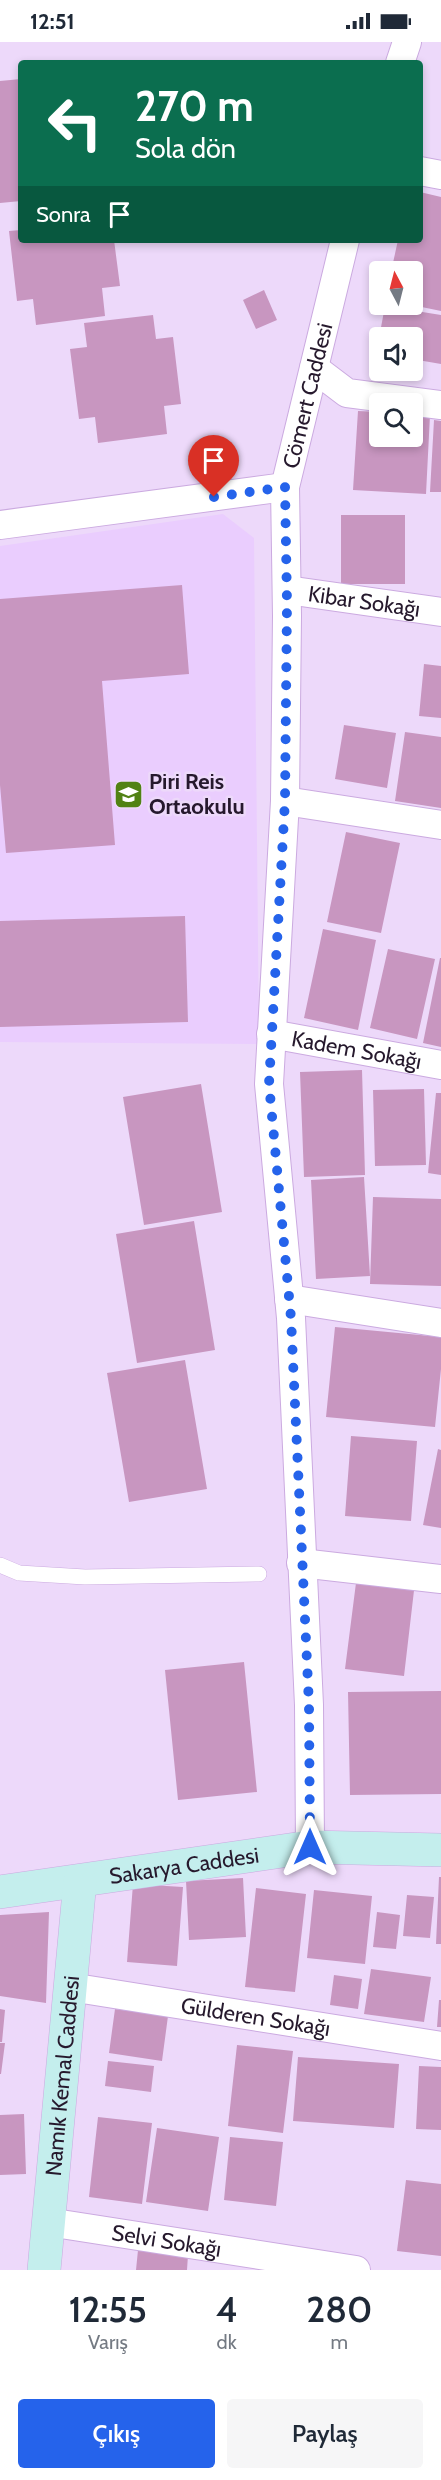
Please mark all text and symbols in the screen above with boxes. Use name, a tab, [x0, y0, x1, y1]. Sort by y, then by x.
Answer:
text: 12:51	[30, 8, 75, 35]
text: 270 m	[135, 80, 254, 132]
icon: left	[36, 84, 114, 162]
text: Sola dön	[135, 132, 236, 165]
icon: arrive	[103, 198, 136, 231]
text: Sonra	[36, 201, 91, 228]
north arrow	[369, 261, 423, 315]
map controls	[369, 261, 423, 447]
street label: Cömert Caddesi	[277, 320, 338, 471]
button: sound	[369, 327, 423, 381]
button: search	[369, 393, 423, 447]
pin	[188, 435, 239, 497]
icon: arrive	[197, 444, 230, 477]
street label: Kibar Sokağı	[307, 580, 422, 622]
place label: Piri Reis Ortaokulu	[149, 768, 245, 820]
school or university icon: Piri Reis Ortaokulu	[112, 778, 144, 810]
street label: Kadem Sokağı	[289, 1025, 424, 1075]
position arrow	[278, 1815, 342, 1879]
street label: Sakarya Caddesi	[108, 1841, 261, 1889]
street label: Namık Kemal Caddesi	[39, 1974, 85, 2177]
street label: Gülderen Sokağı	[179, 1991, 332, 2042]
street label: Selvi Sokağı	[110, 2219, 223, 2262]
text: 12:55	[69, 2287, 147, 2331]
text: 4	[216, 2287, 238, 2331]
text: 280	[306, 2287, 372, 2331]
text: Varış	[88, 2330, 128, 2354]
text: dk	[217, 2330, 237, 2354]
text: m	[330, 2330, 348, 2354]
button: Çıkış	[18, 2399, 215, 2468]
button: Paylaş	[227, 2399, 423, 2468]

